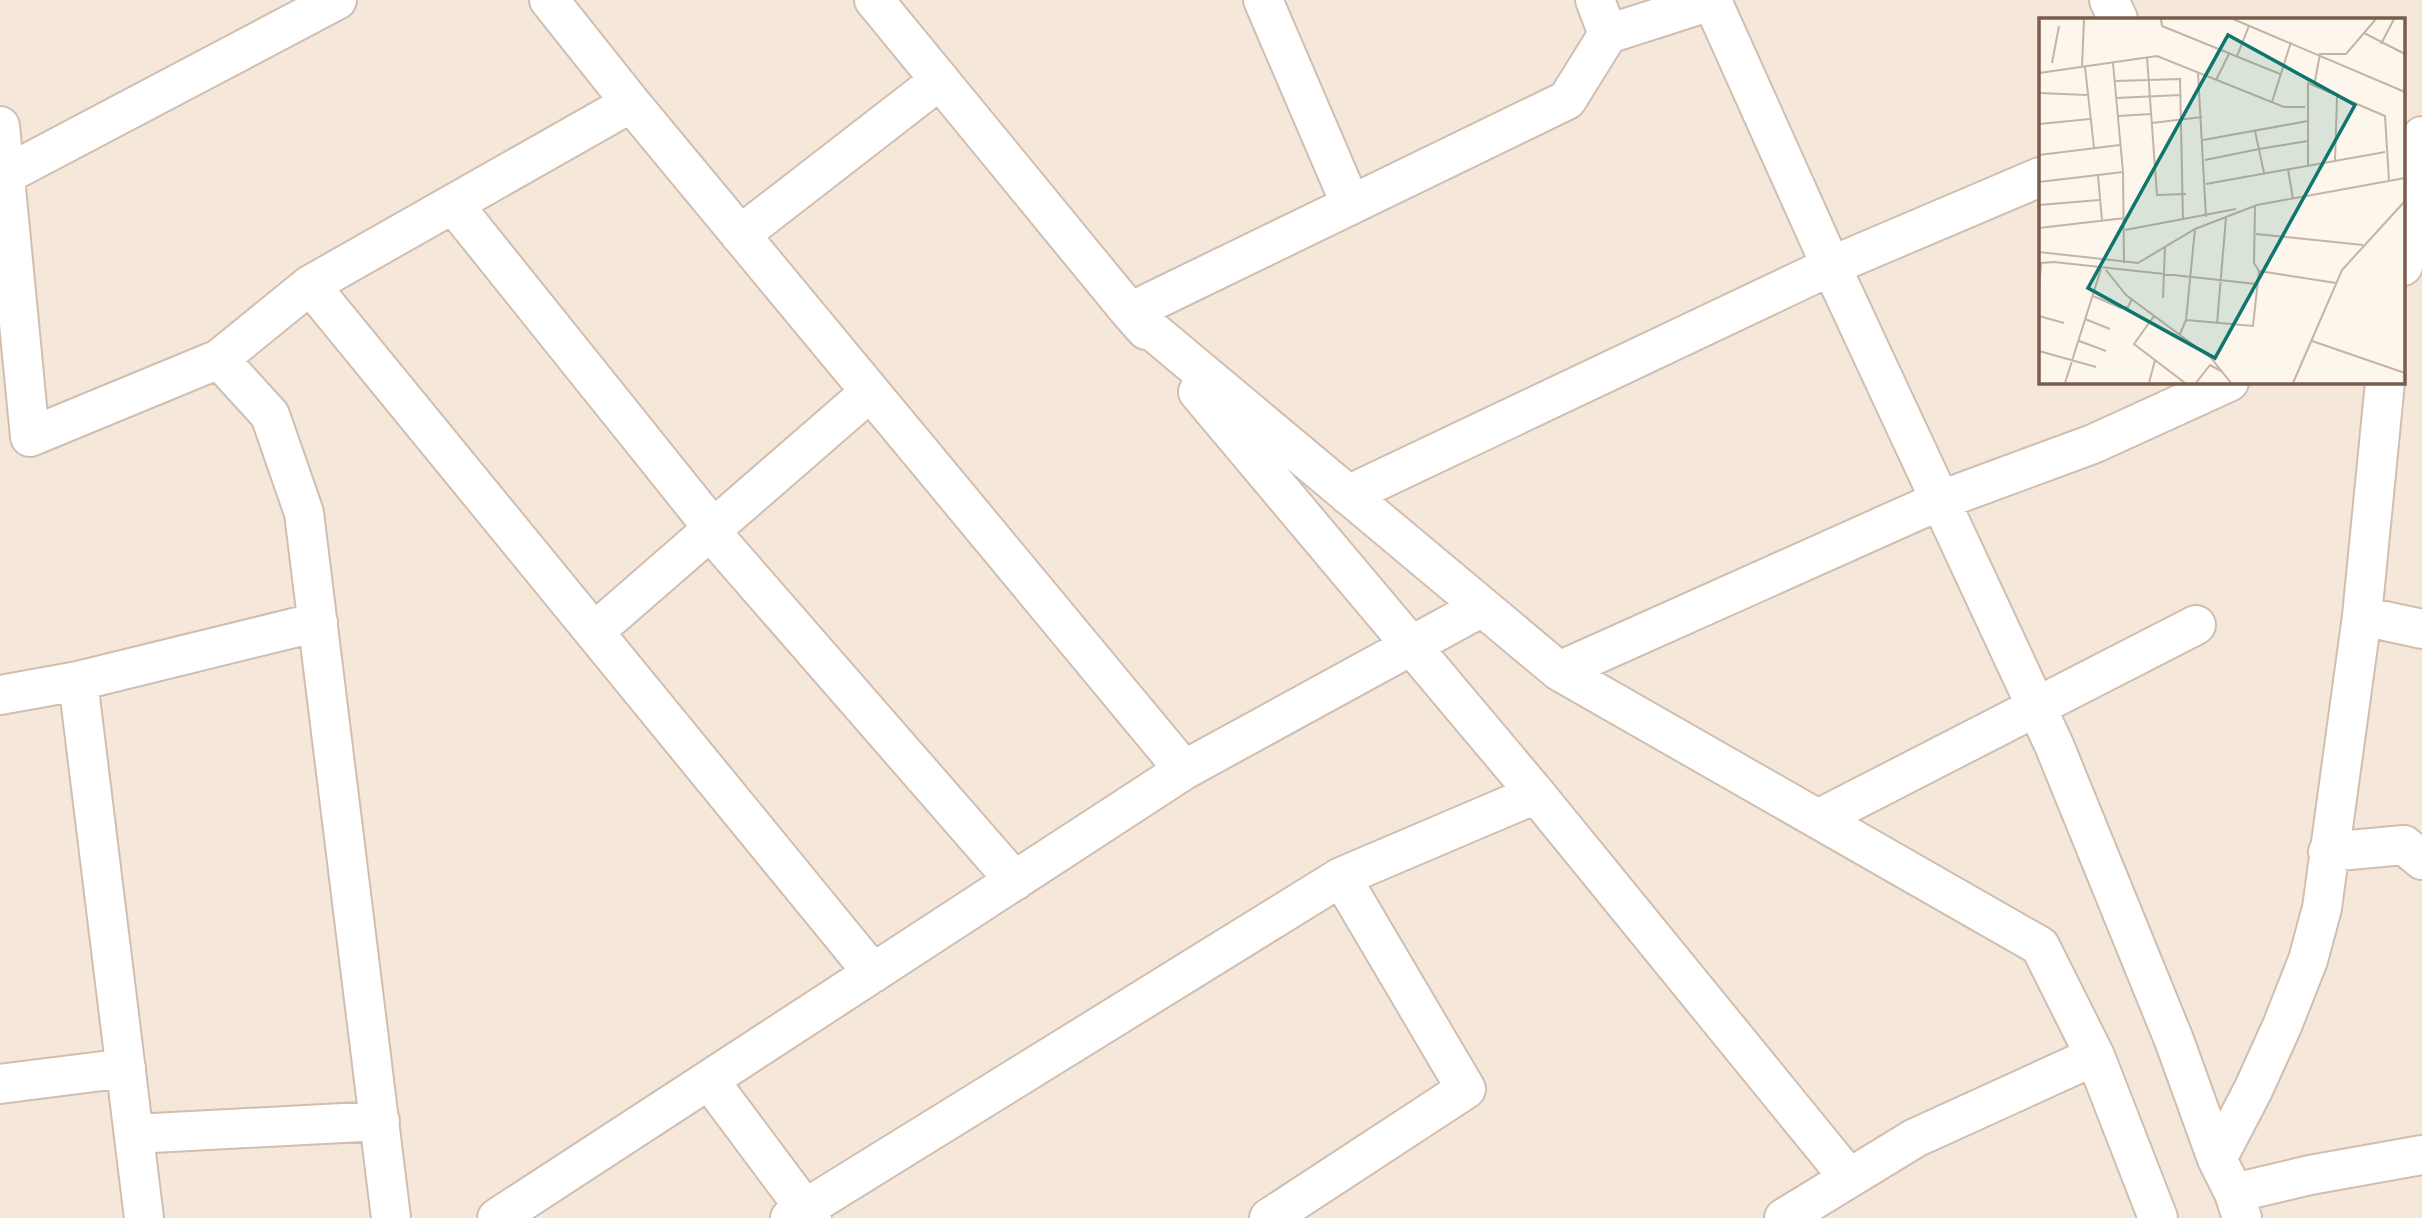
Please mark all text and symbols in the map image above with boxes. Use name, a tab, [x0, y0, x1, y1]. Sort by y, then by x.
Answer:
inset map	[2039, 18, 2404, 383]

